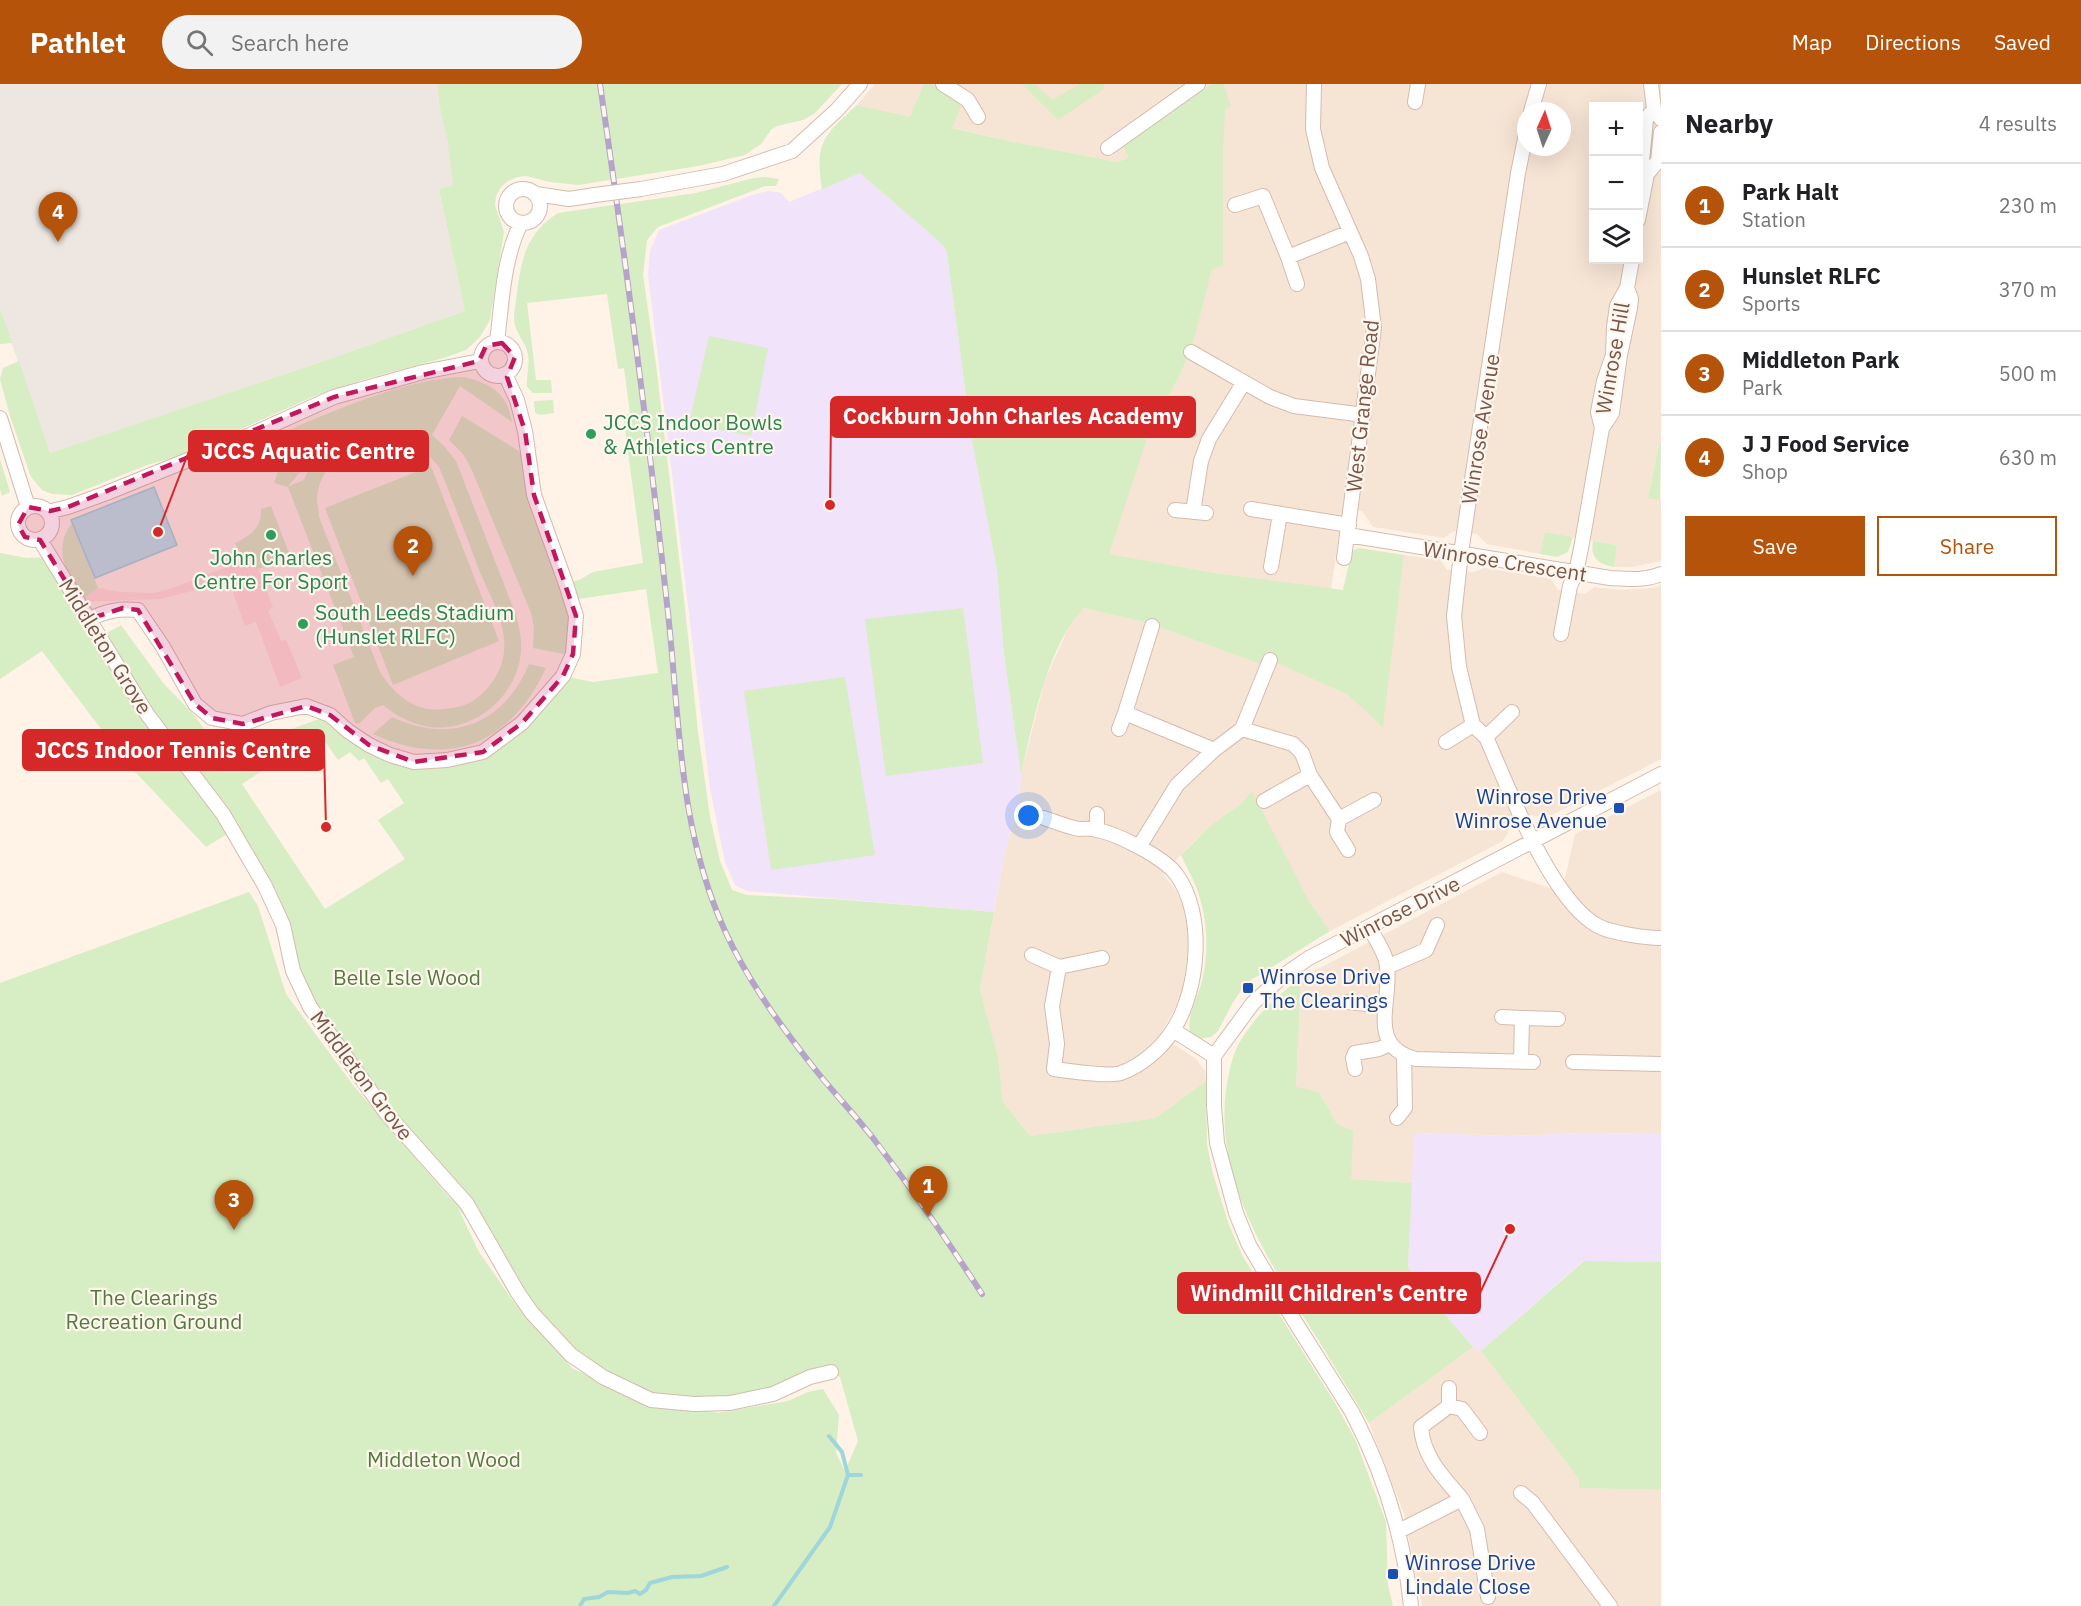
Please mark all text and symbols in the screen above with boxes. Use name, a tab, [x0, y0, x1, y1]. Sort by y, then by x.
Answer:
search box	[162, 15, 582, 69]
text: Pathlet	[30, 24, 126, 61]
icon: search	[183, 26, 216, 59]
text: Search here	[231, 28, 349, 57]
text: Map	[1792, 28, 1832, 56]
text: Directions	[1865, 28, 1961, 56]
text: Saved	[1994, 28, 2051, 56]
north arrow	[1517, 102, 1571, 156]
map controls	[1589, 102, 1643, 264]
button: +	[1589, 102, 1643, 156]
text: Nearby	[1685, 106, 1773, 140]
text: 4 results	[1979, 110, 2057, 137]
button: −	[1589, 156, 1643, 210]
text: Park Halt	[1742, 177, 1839, 206]
pin: 4	[38, 192, 78, 242]
text: 1	[1699, 192, 1711, 219]
text: 230 m	[1999, 192, 2057, 219]
text: Station	[1742, 206, 1806, 233]
button: layers	[1589, 210, 1643, 264]
text: Hunslet RLFC	[1742, 261, 1881, 290]
text: 2	[1699, 276, 1711, 303]
text: 370 m	[1999, 276, 2057, 303]
text: Sports	[1742, 290, 1801, 317]
street label: Winrose Hill	[1588, 299, 1636, 416]
street label: West Grange Road	[1339, 318, 1385, 494]
text: Middleton Park	[1742, 345, 1899, 374]
street label: Winrose Avenue	[1454, 352, 1506, 506]
text: 3	[1699, 360, 1711, 387]
text: 500 m	[1999, 360, 2057, 387]
text: Park	[1742, 374, 1782, 401]
callout: Cockburn John Charles Academy	[831, 397, 1195, 437]
text: Cockburn John Charles Academy	[843, 401, 1184, 430]
place label: JCCS Indoor Bowls & Athletics Centre	[603, 408, 783, 460]
marker: JCCS Indoor Bowls & Athletics Centre	[584, 427, 598, 441]
text: J J Food Service	[1742, 429, 1909, 458]
callout: JCCS Aquatic Centre	[189, 431, 428, 471]
text: JCCS Aquatic Centre	[201, 436, 415, 465]
text: 4	[1699, 444, 1711, 471]
text: 630 m	[1999, 444, 2057, 471]
text: Shop	[1742, 458, 1788, 485]
button: Save	[1685, 516, 1865, 576]
button: Share	[1877, 516, 2057, 576]
pin: 2	[394, 526, 432, 576]
marker: John Charles Centre For Sport	[264, 528, 278, 542]
street label: Winrose Crescent	[1421, 534, 1589, 588]
place label: John Charles Centre For Sport	[194, 543, 348, 595]
street label: Middleton Grove	[53, 573, 159, 719]
place label: South Leeds Stadium (Hunslet RLFC)	[315, 598, 514, 650]
marker: South Leeds Stadium (Hunslet RLFC)	[296, 617, 310, 631]
callout: JCCS Indoor Tennis Centre	[23, 730, 324, 770]
text: JCCS Indoor Tennis Centre	[35, 735, 311, 764]
place label: Winrose Drive Winrose Avenue	[1455, 782, 1607, 834]
your location	[1014, 801, 1043, 830]
marker: Winrose Drive Winrose Avenue	[1612, 801, 1626, 815]
street label: Winrose Drive	[1335, 869, 1465, 953]
place label: Winrose Drive The Clearings	[1260, 962, 1391, 1014]
park label: Belle Isle Wood	[333, 963, 481, 991]
marker: Winrose Drive The Clearings	[1241, 981, 1255, 995]
street label: Middleton Grove	[304, 1005, 420, 1145]
pin: 1	[908, 1166, 948, 1216]
pin: 3	[214, 1180, 254, 1230]
callout: Windmill Children's Centre	[1178, 1273, 1480, 1313]
text: Windmill Children's Centre	[1190, 1278, 1468, 1307]
park label: The Clearings Recreation Ground	[66, 1283, 242, 1335]
park label: Middleton Wood	[367, 1445, 521, 1473]
place label: Winrose Drive Lindale Close	[1405, 1548, 1536, 1600]
marker: Winrose Drive Lindale Close	[1386, 1567, 1400, 1581]

